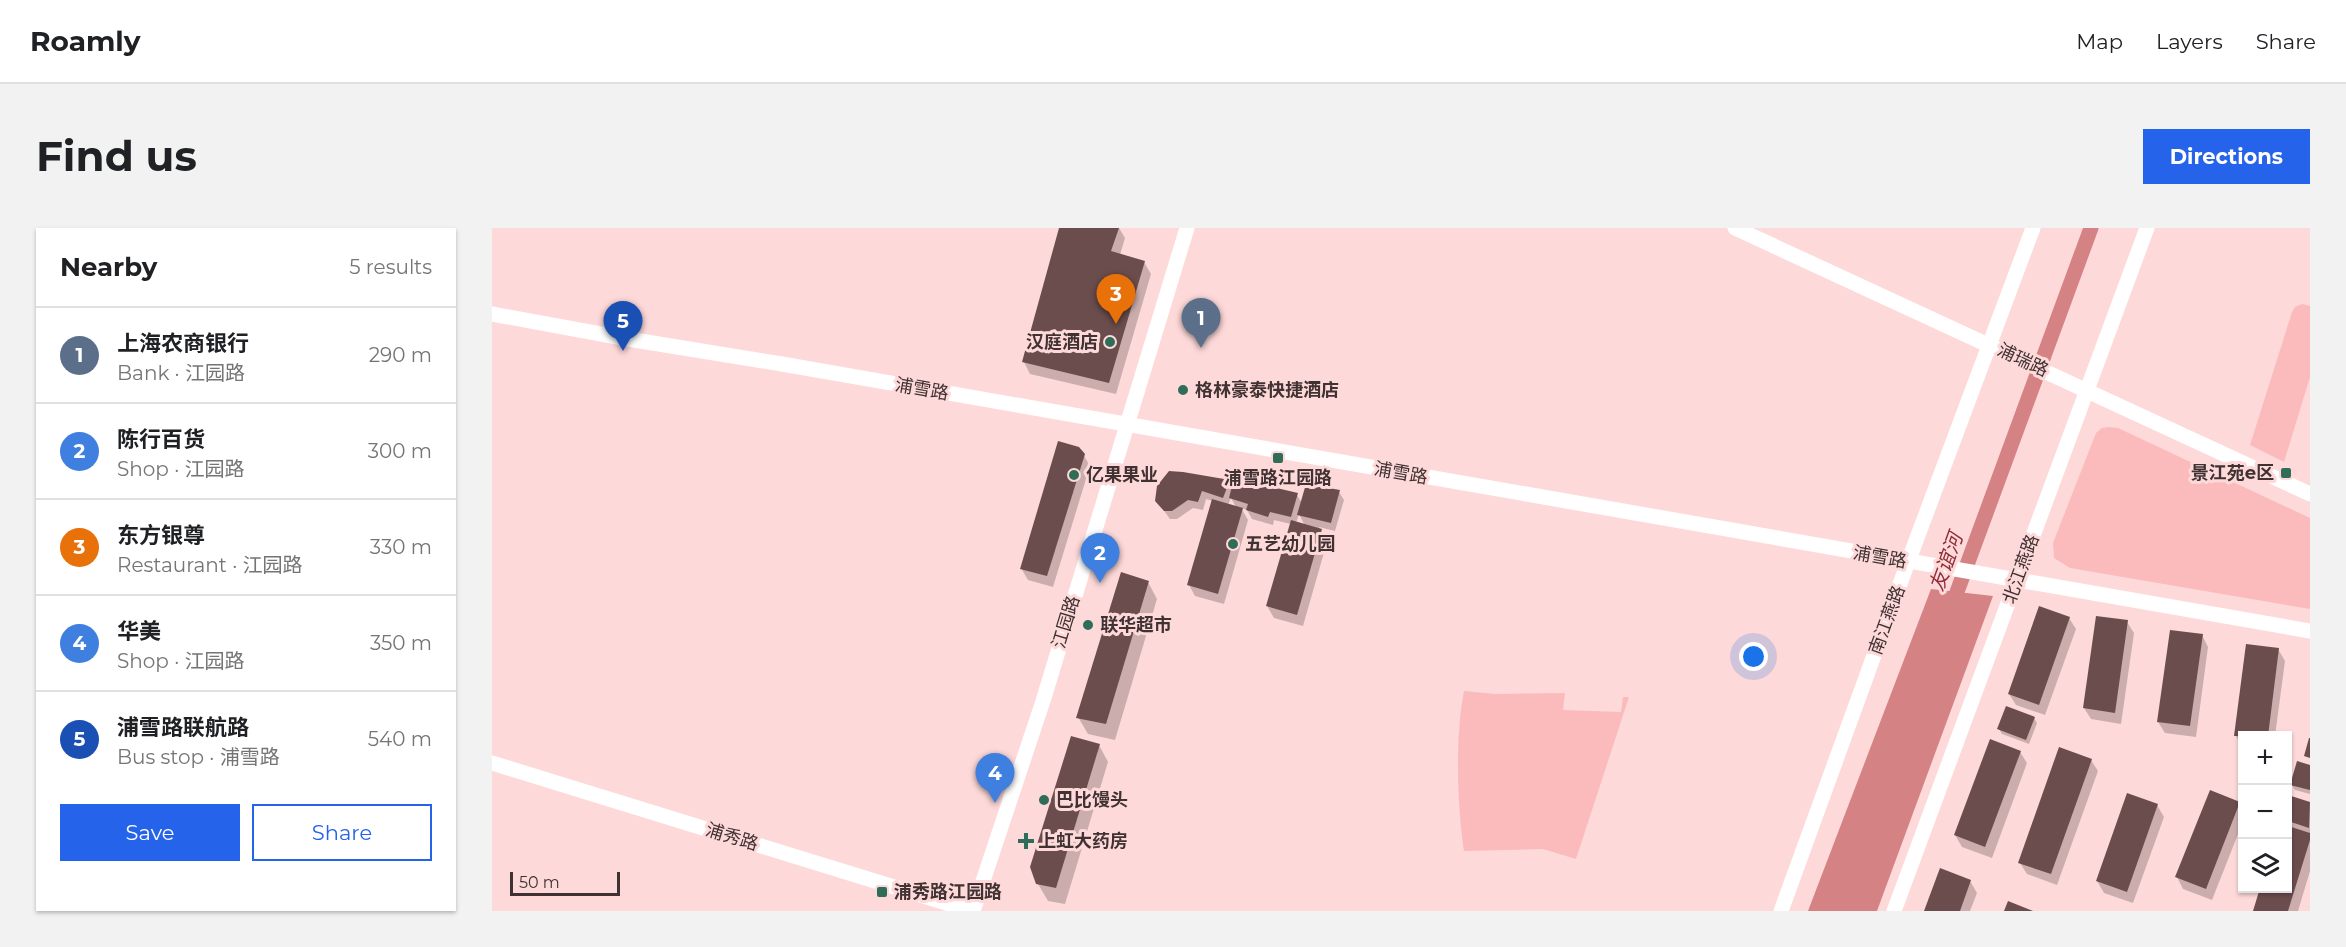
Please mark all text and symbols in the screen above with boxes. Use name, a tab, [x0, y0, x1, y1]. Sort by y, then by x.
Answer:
text: Roamly	[30, 24, 140, 58]
text: Map	[2076, 29, 2123, 54]
text: Layers	[2156, 29, 2223, 54]
text: Share	[2256, 29, 2316, 54]
button: Directions	[2143, 129, 2310, 184]
text: Find us	[36, 130, 197, 182]
text: Nearby	[60, 251, 157, 283]
text: 5 results	[349, 255, 432, 279]
pin: 3	[1096, 274, 1136, 324]
pin: 1	[1182, 298, 1220, 348]
pin: 5	[604, 302, 642, 351]
text: 上海农商银行	[117, 330, 249, 357]
place label: 汉庭酒店	[1026, 331, 1098, 353]
marker: 汉庭酒店	[1103, 335, 1117, 349]
street label: 浦瑞路	[1994, 339, 2052, 381]
text: 1	[76, 343, 83, 367]
text: 290 m	[369, 343, 432, 367]
text: Bank · 江园路	[117, 361, 245, 385]
street label: 浦雪路	[894, 373, 950, 405]
place label: 格林豪泰快捷酒店	[1195, 379, 1339, 401]
marker: 格林豪泰快捷酒店	[1176, 383, 1190, 397]
text: 陈行百货	[117, 426, 205, 453]
text: 2	[74, 439, 85, 463]
text: 300 m	[368, 439, 432, 463]
marker: 浦雪路江园路	[1271, 451, 1285, 465]
text: Shop · 江园路	[117, 457, 244, 481]
street label: 浦雪路	[1373, 457, 1429, 489]
place label: 景江苑e区	[2191, 462, 2274, 484]
place label: 亿果果业	[1086, 464, 1158, 486]
marker: 景江苑e区	[2279, 466, 2293, 480]
place label: 浦雪路江园路	[1224, 467, 1332, 489]
marker: 亿果果业	[1067, 468, 1081, 482]
text: 东方银尊	[117, 522, 205, 549]
water label: 友谊河	[1924, 526, 1969, 594]
street label: 北江燕路	[1998, 531, 2044, 607]
place label: 五艺幼儿园	[1245, 533, 1335, 555]
pin: 2	[1080, 534, 1120, 583]
text: 3	[74, 535, 85, 559]
text: 330 m	[370, 535, 432, 559]
marker: 五艺幼儿园	[1226, 537, 1240, 551]
street label: 浦雪路	[1852, 541, 1908, 573]
text: Restaurant · 江园路	[117, 553, 302, 577]
street label: 南江燕路	[1864, 582, 1910, 658]
street label: 江园路	[1048, 593, 1084, 651]
place label: 联华超市	[1100, 614, 1172, 636]
text: 华美	[117, 618, 161, 645]
marker: 联华超市	[1081, 618, 1095, 632]
text: 4	[73, 631, 86, 655]
text: 350 m	[370, 631, 432, 655]
your location	[1739, 642, 1768, 671]
text: Shop · 江园路	[117, 649, 244, 673]
text: 浦雪路联航路	[117, 714, 249, 741]
text: 5	[74, 727, 85, 751]
text: 540 m	[368, 727, 432, 751]
map controls	[2238, 731, 2292, 893]
button: +	[2238, 731, 2292, 785]
text: Bus stop · 浦雪路	[117, 745, 280, 769]
pin: 4	[976, 754, 1014, 803]
button: −	[2238, 785, 2292, 839]
place label: 巴比馒头	[1056, 789, 1128, 811]
marker: 巴比馒头	[1037, 793, 1051, 807]
button: Save	[60, 804, 240, 861]
button: Share	[252, 804, 432, 861]
street label: 浦秀路	[703, 819, 761, 855]
place label: 上虹大药房	[1038, 830, 1128, 852]
marker: 上虹大药房	[1019, 834, 1033, 848]
button: layers	[2238, 839, 2292, 893]
scale bar	[510, 869, 620, 896]
text: 50 m	[519, 873, 560, 892]
place label: 浦秀路江园路	[894, 881, 1002, 903]
marker: 浦秀路江园路	[875, 885, 889, 899]

